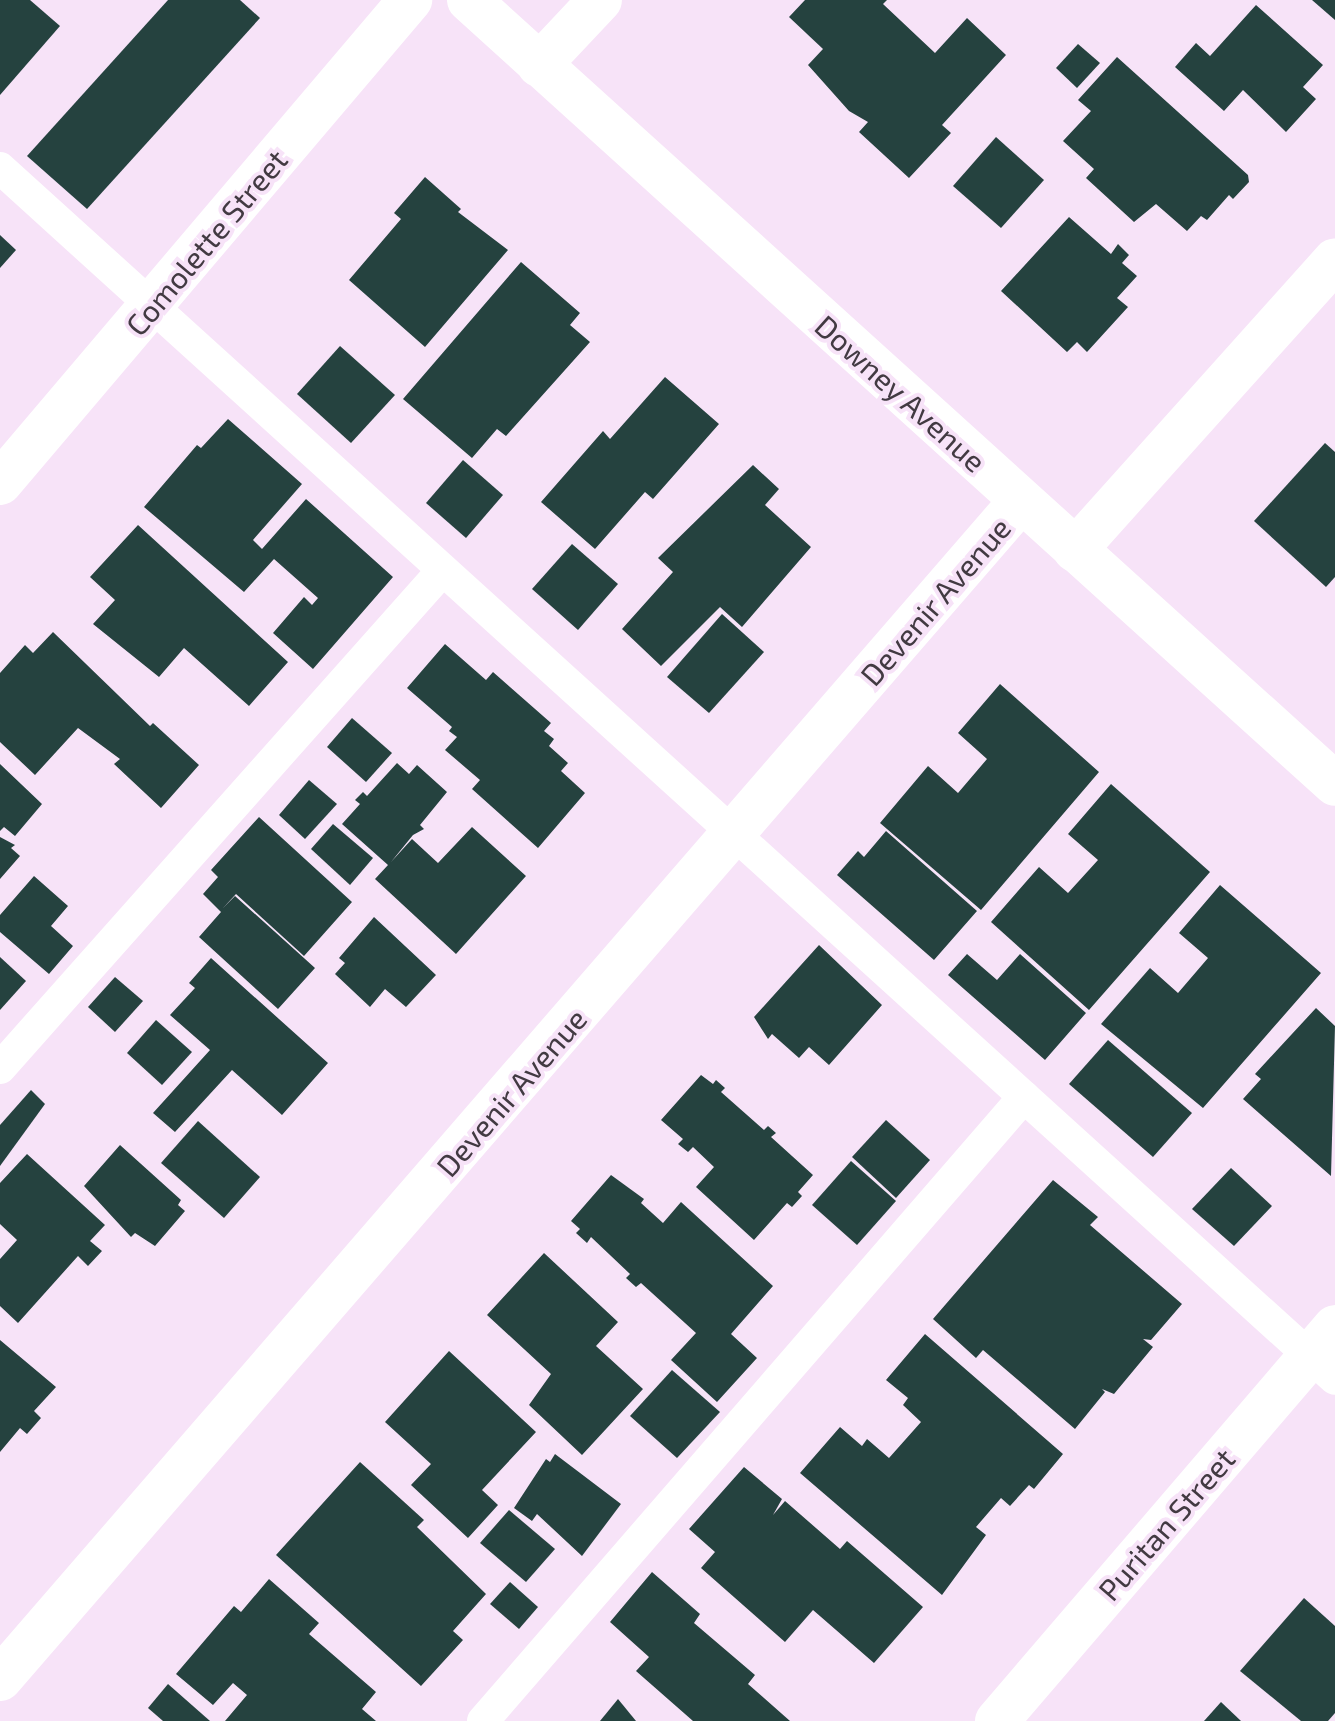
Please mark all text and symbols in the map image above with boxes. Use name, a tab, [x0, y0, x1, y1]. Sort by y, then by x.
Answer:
street label: Comolette Street	[118, 142, 294, 342]
street label: Downey Avenue	[808, 307, 994, 479]
street label: Devenir Avenue	[852, 509, 1018, 693]
street label: Devenir Avenue	[428, 1000, 594, 1184]
street label: Puritan Street	[1090, 1441, 1242, 1607]

